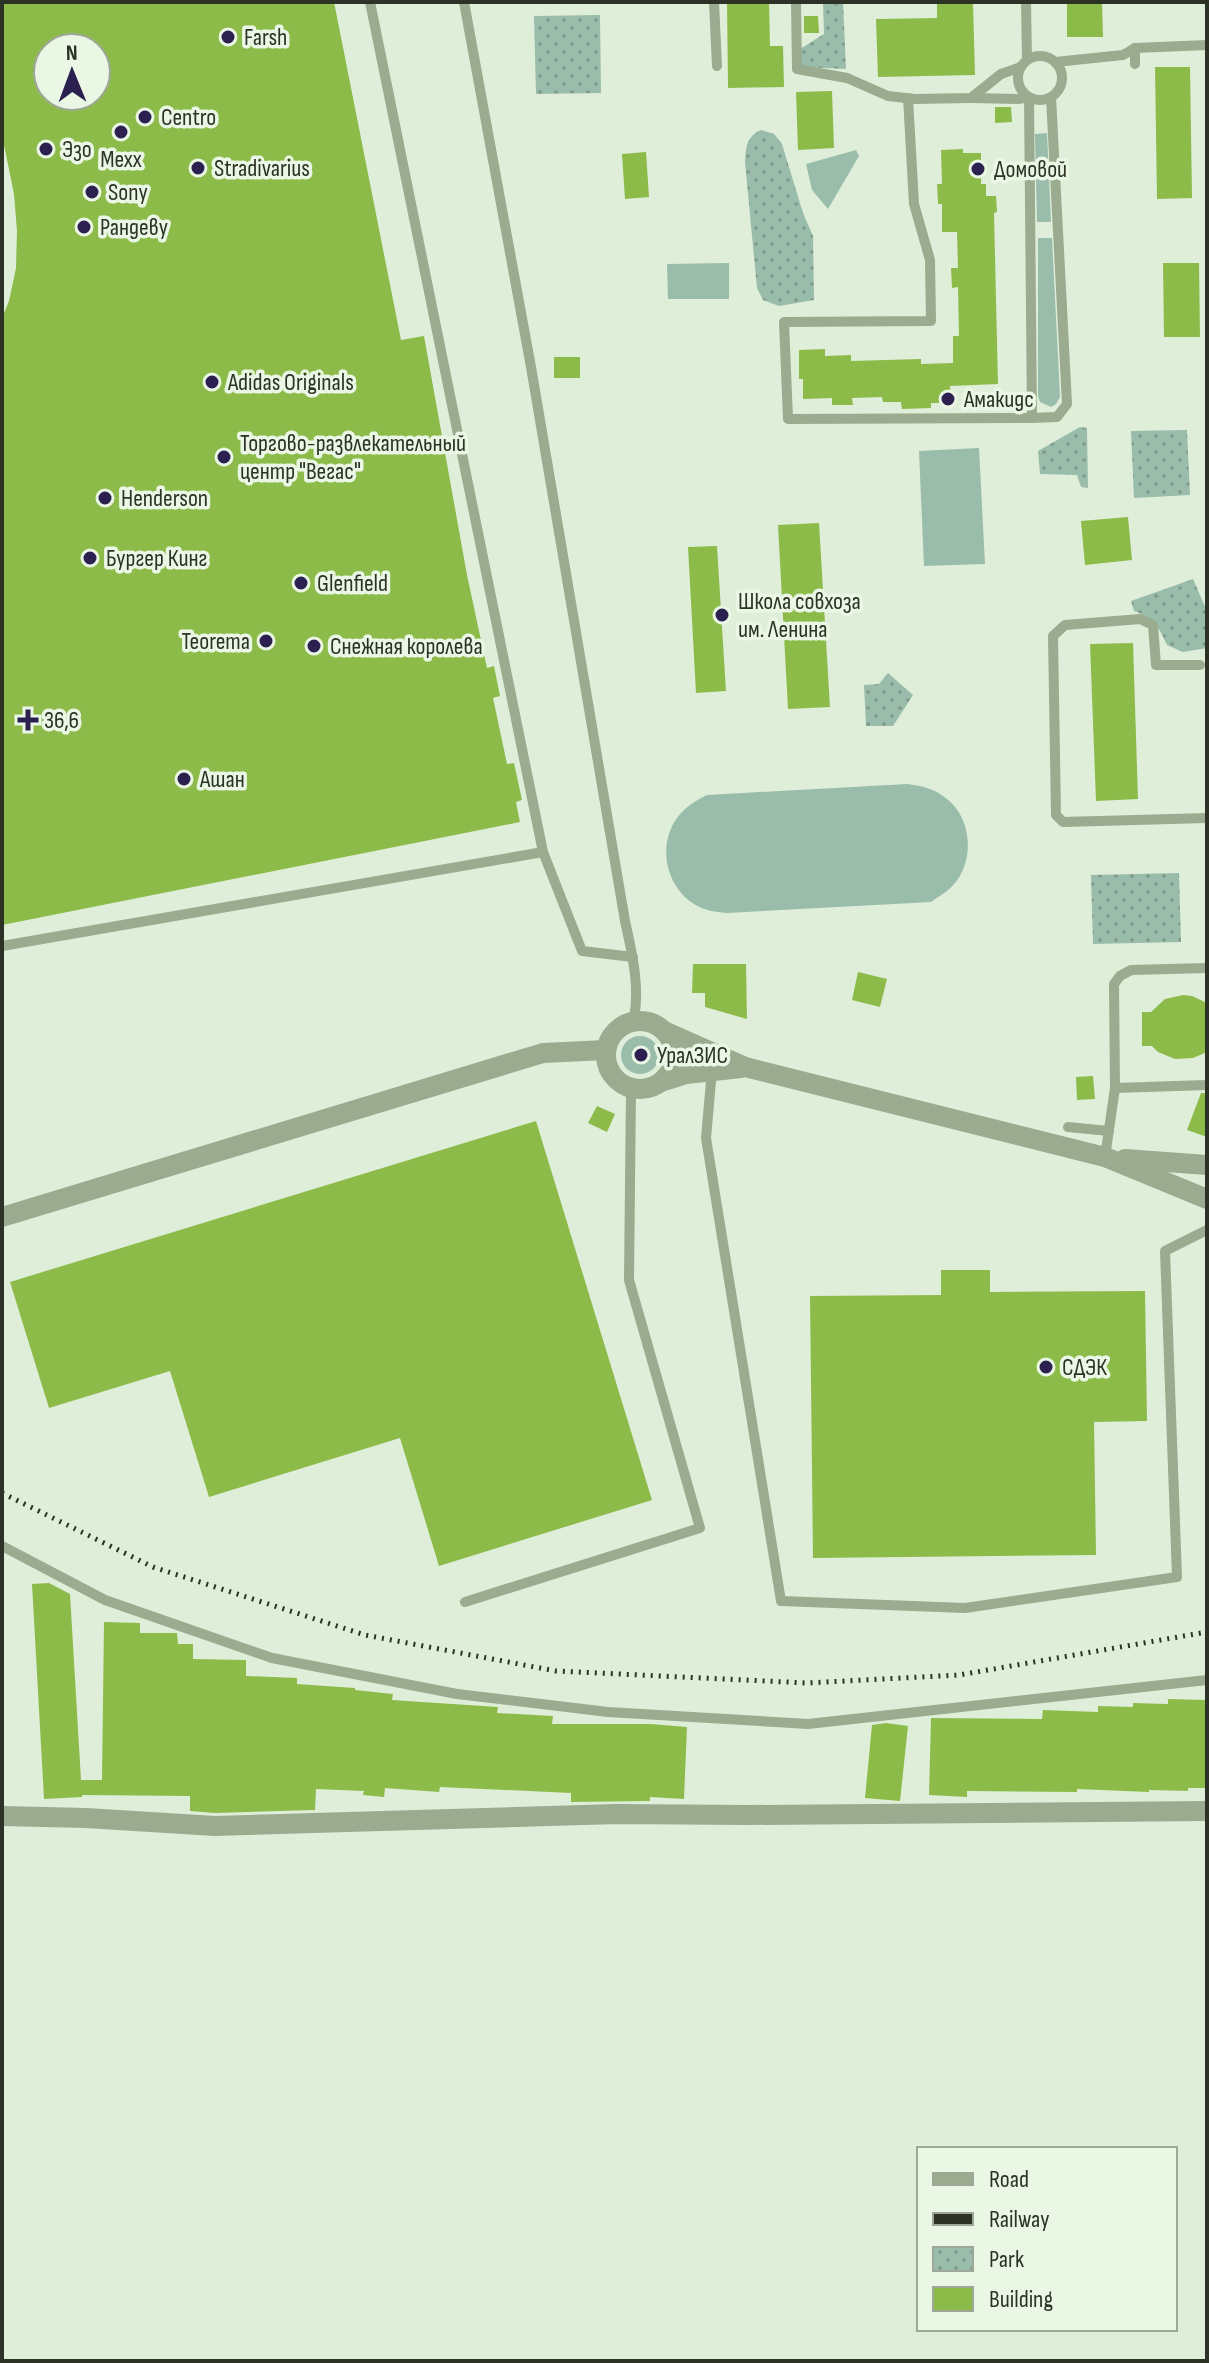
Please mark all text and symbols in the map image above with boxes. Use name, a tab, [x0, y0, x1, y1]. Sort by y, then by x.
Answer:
place label: Farsh	[244, 23, 287, 52]
marker: Farsh	[219, 28, 237, 46]
north arrow	[32, 32, 112, 112]
text: N	[66, 40, 78, 67]
place label: Centro	[161, 103, 216, 132]
marker: Centro	[136, 108, 154, 126]
marker: Mexx	[112, 123, 130, 141]
place label: Эзо	[62, 135, 92, 164]
marker: Эзо	[37, 140, 55, 158]
place label: Mexx	[100, 145, 142, 174]
place label: Stradivarius	[214, 154, 310, 183]
place label: Домовой	[994, 155, 1067, 184]
marker: Stradivarius	[189, 159, 207, 177]
marker: Домовой	[969, 160, 987, 178]
place label: Sony	[108, 178, 148, 207]
marker: Sony	[83, 183, 101, 201]
place label: Рандеву	[100, 213, 168, 242]
marker: Рандеву	[75, 218, 93, 236]
place label: Adidas Originals	[227, 368, 354, 397]
marker: Adidas Originals	[203, 373, 221, 391]
place label: Амакидс	[963, 385, 1034, 414]
marker: Амакидс	[939, 390, 957, 408]
place label: Торгово-развлекательный центр "Вегас"	[240, 429, 466, 486]
marker: Торгово-развлекательный центр "Вегас"	[215, 448, 233, 466]
place label: Henderson	[121, 484, 208, 513]
marker: Henderson	[96, 489, 114, 507]
place label: Бургер Кинг	[106, 544, 207, 573]
marker: Бургер Кинг	[81, 549, 99, 567]
place label: Glenfield	[317, 569, 388, 598]
marker: Glenfield	[292, 574, 310, 592]
place label: Школа совхоза им. Ленина	[738, 587, 861, 644]
marker: Школа совхоза им. Ленина	[713, 606, 731, 624]
place label: Teorema	[181, 627, 250, 656]
marker: Teorema	[257, 632, 275, 650]
place label: Снежная королева	[330, 632, 483, 661]
marker: Снежная королева	[305, 637, 323, 655]
place label: 36,6	[44, 706, 79, 735]
marker: 36,6	[19, 711, 37, 729]
place label: Ашан	[199, 765, 245, 794]
marker: Ашан	[175, 770, 193, 788]
place label: УралЗИС	[657, 1041, 728, 1070]
marker: УралЗИС	[632, 1046, 650, 1064]
place label: СДЭК	[1062, 1353, 1107, 1382]
marker: СДЭК	[1037, 1358, 1055, 1376]
legend	[917, 2147, 1177, 2331]
text: Road	[989, 2165, 1029, 2194]
text: Railway	[989, 2205, 1049, 2234]
text: Park	[989, 2245, 1024, 2274]
text: Building	[989, 2285, 1053, 2314]

